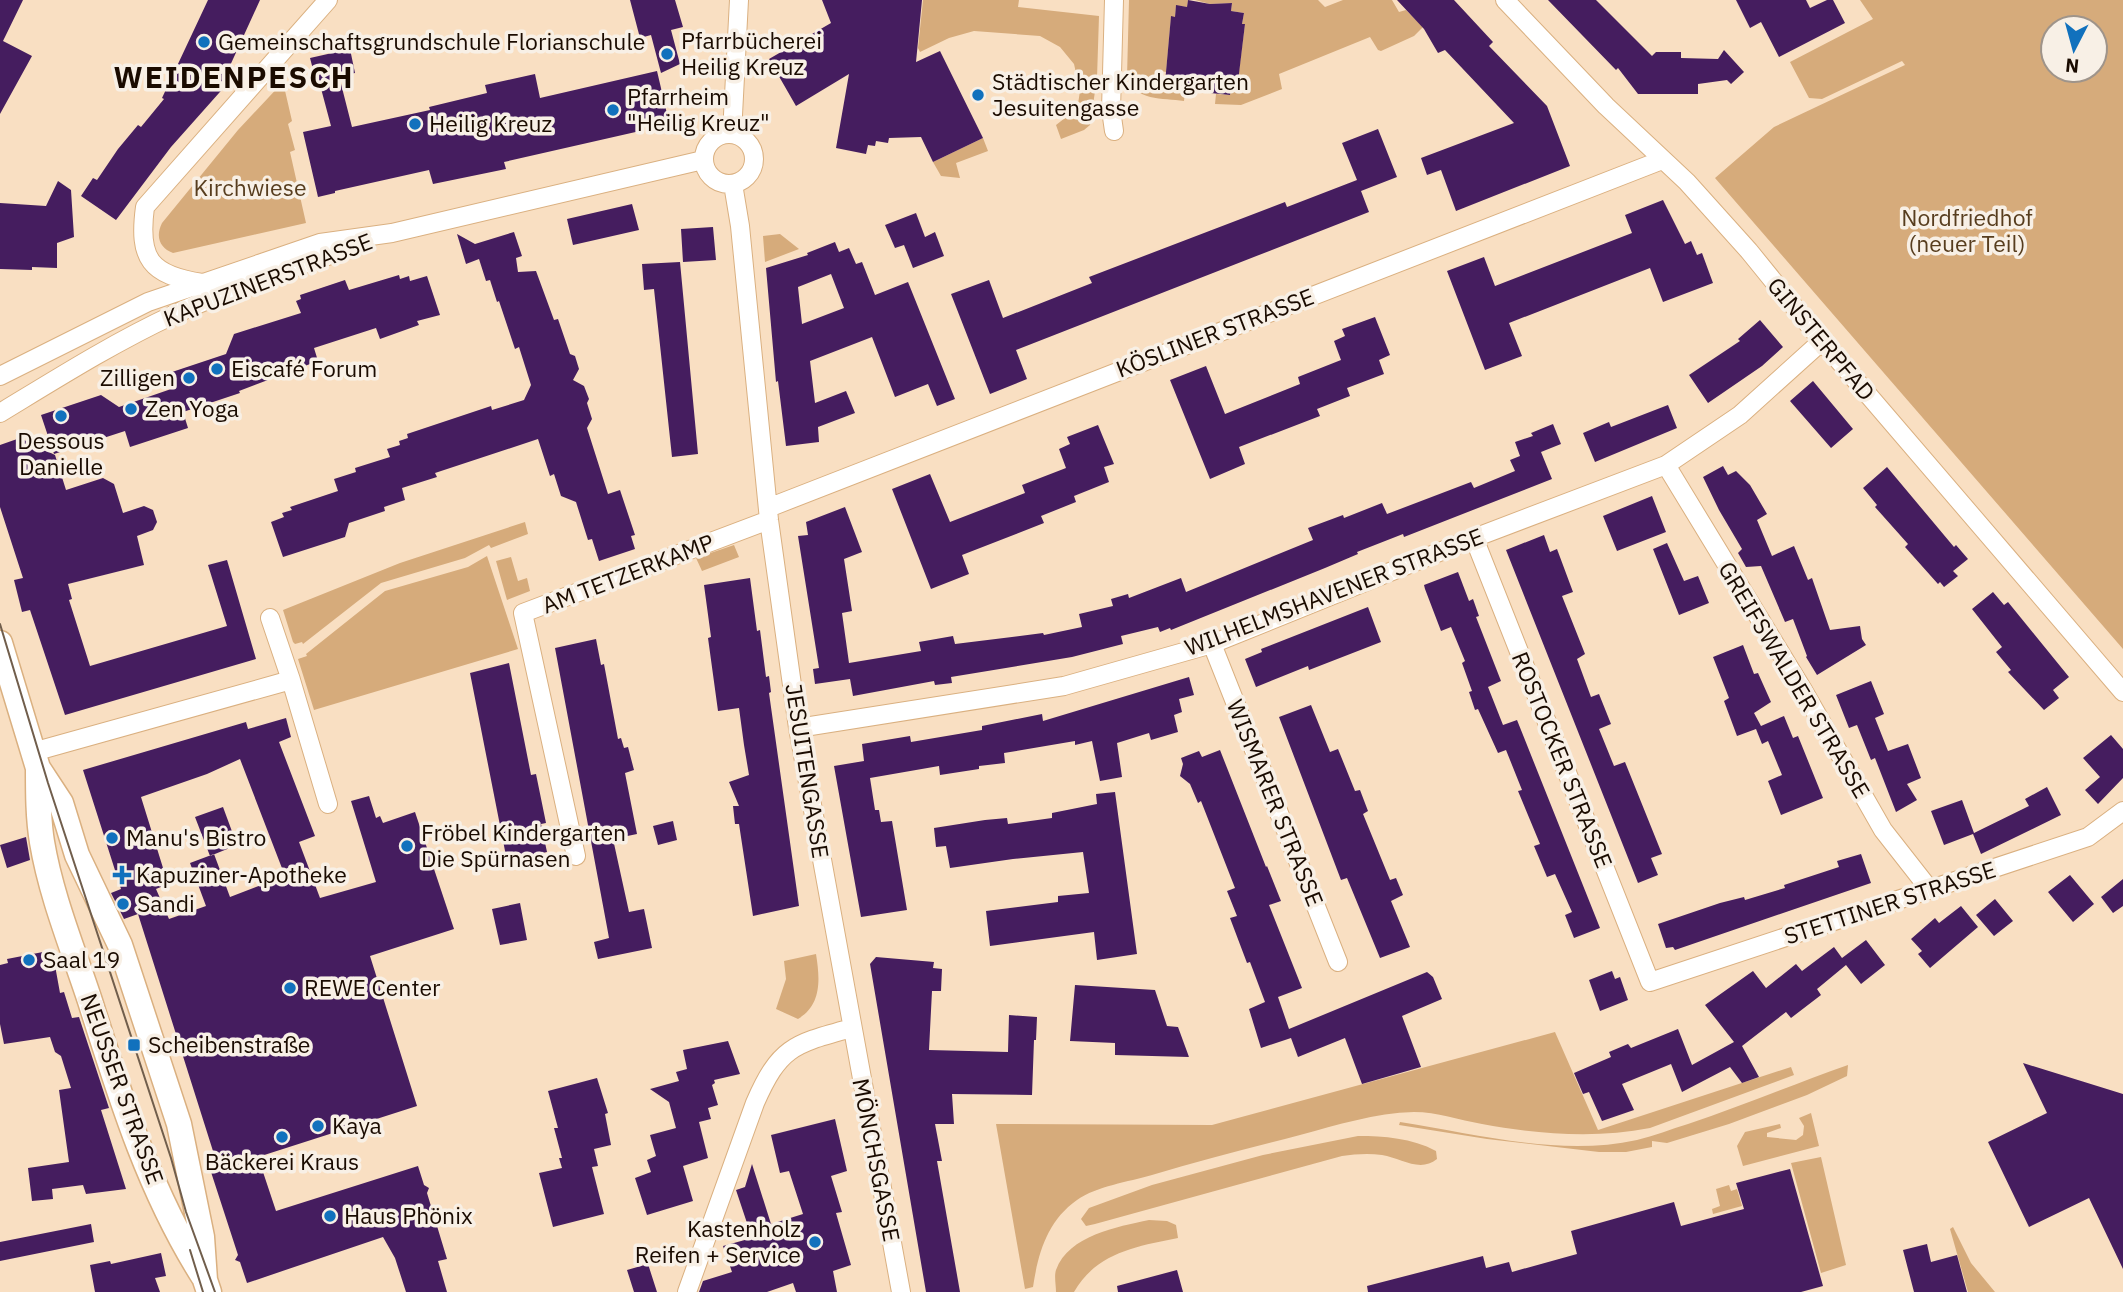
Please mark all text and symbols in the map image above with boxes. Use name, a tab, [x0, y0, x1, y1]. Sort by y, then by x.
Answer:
north arrow	[2039, 14, 2109, 84]
place label: Pfarrbücherei Heilig Kreuz	[681, 25, 822, 81]
place label: Gemeinschaftsgrundschule Florianschule	[218, 26, 645, 56]
marker: Gemeinschaftsgrundschule Florianschule	[196, 34, 212, 50]
marker: Pfarrbücherei Heilig Kreuz	[659, 46, 675, 62]
text: N	[2064, 53, 2080, 79]
district label: WEIDENPESCH	[113, 57, 355, 96]
place label: Städtischer Kindergarten Jesuitengasse	[992, 66, 1249, 122]
place label: Pfarrheim "Heilig Kreuz"	[627, 81, 770, 137]
marker: Städtischer Kindergarten Jesuitengasse	[970, 87, 986, 103]
marker: Pfarrheim "Heilig Kreuz"	[605, 102, 621, 118]
place label: Heilig Kreuz	[429, 108, 552, 138]
marker: Heilig Kreuz	[407, 116, 423, 132]
park label: Kirchwiese	[193, 172, 307, 202]
park label: Nordfriedhof (neuer Teil)	[1901, 202, 2033, 258]
street label: KAPUZINERSTRASSE	[159, 225, 376, 333]
street label: GINSTERPFAD	[1761, 271, 1882, 406]
street label: KÖSLINER STRASSE	[1111, 280, 1318, 384]
place label: Eiscafé Forum	[231, 353, 377, 383]
marker: Eiscafé Forum	[209, 361, 225, 377]
place label: Zilligen	[100, 362, 175, 392]
marker: Zilligen	[181, 370, 197, 386]
place label: Zen Yoga	[145, 393, 239, 423]
marker: Zen Yoga	[123, 401, 139, 417]
marker: Dessous Danielle	[53, 408, 69, 424]
place label: Dessous Danielle	[17, 425, 105, 481]
street label: WILHELMSHAVENER STRASSE	[1180, 520, 1487, 662]
street label: AM TETZERKAMP	[537, 526, 718, 620]
street label: GREIFSWALDER STRASSE	[1712, 556, 1877, 803]
street label: ROSTOCKER STRASSE	[1506, 647, 1620, 872]
street label: JESUITENGASSE	[779, 681, 837, 860]
street label: WISMARER STRASSE	[1221, 695, 1331, 910]
place label: Fröbel Kindergarten Die Spürnasen	[421, 817, 626, 873]
place label: Manu's Bistro	[126, 822, 266, 852]
marker: Manu's Bistro	[104, 830, 120, 846]
marker: Fröbel Kindergarten Die Spürnasen	[399, 838, 415, 854]
street label: STETTINER STRASSE	[1780, 854, 1999, 950]
place label: Kapuziner-Apotheke	[136, 859, 347, 889]
marker: Kapuziner-Apotheke	[114, 867, 130, 883]
place label: Sandi	[137, 888, 195, 918]
marker: Sandi	[115, 896, 131, 912]
place label: Saal 19	[43, 944, 120, 974]
marker: Saal 19	[21, 952, 37, 968]
place label: REWE Center	[304, 972, 441, 1002]
marker: REWE Center	[282, 980, 298, 996]
street label: NEUSSER STRASSE	[74, 989, 171, 1188]
place label: Scheibenstraße	[148, 1029, 311, 1059]
marker: Scheibenstraße	[126, 1037, 142, 1053]
street label: MÖNCHSGASSE	[846, 1076, 908, 1244]
place label: Kaya	[332, 1110, 382, 1140]
marker: Kaya	[310, 1118, 326, 1134]
marker: Bäckerei Kraus	[274, 1129, 290, 1145]
place label: Bäckerei Kraus	[205, 1146, 359, 1176]
place label: Haus Phönix	[344, 1200, 473, 1230]
marker: Haus Phönix	[322, 1208, 338, 1224]
place label: Kastenholz Reifen + Service	[635, 1213, 801, 1269]
marker: Kastenholz Reifen + Service	[807, 1234, 823, 1250]

